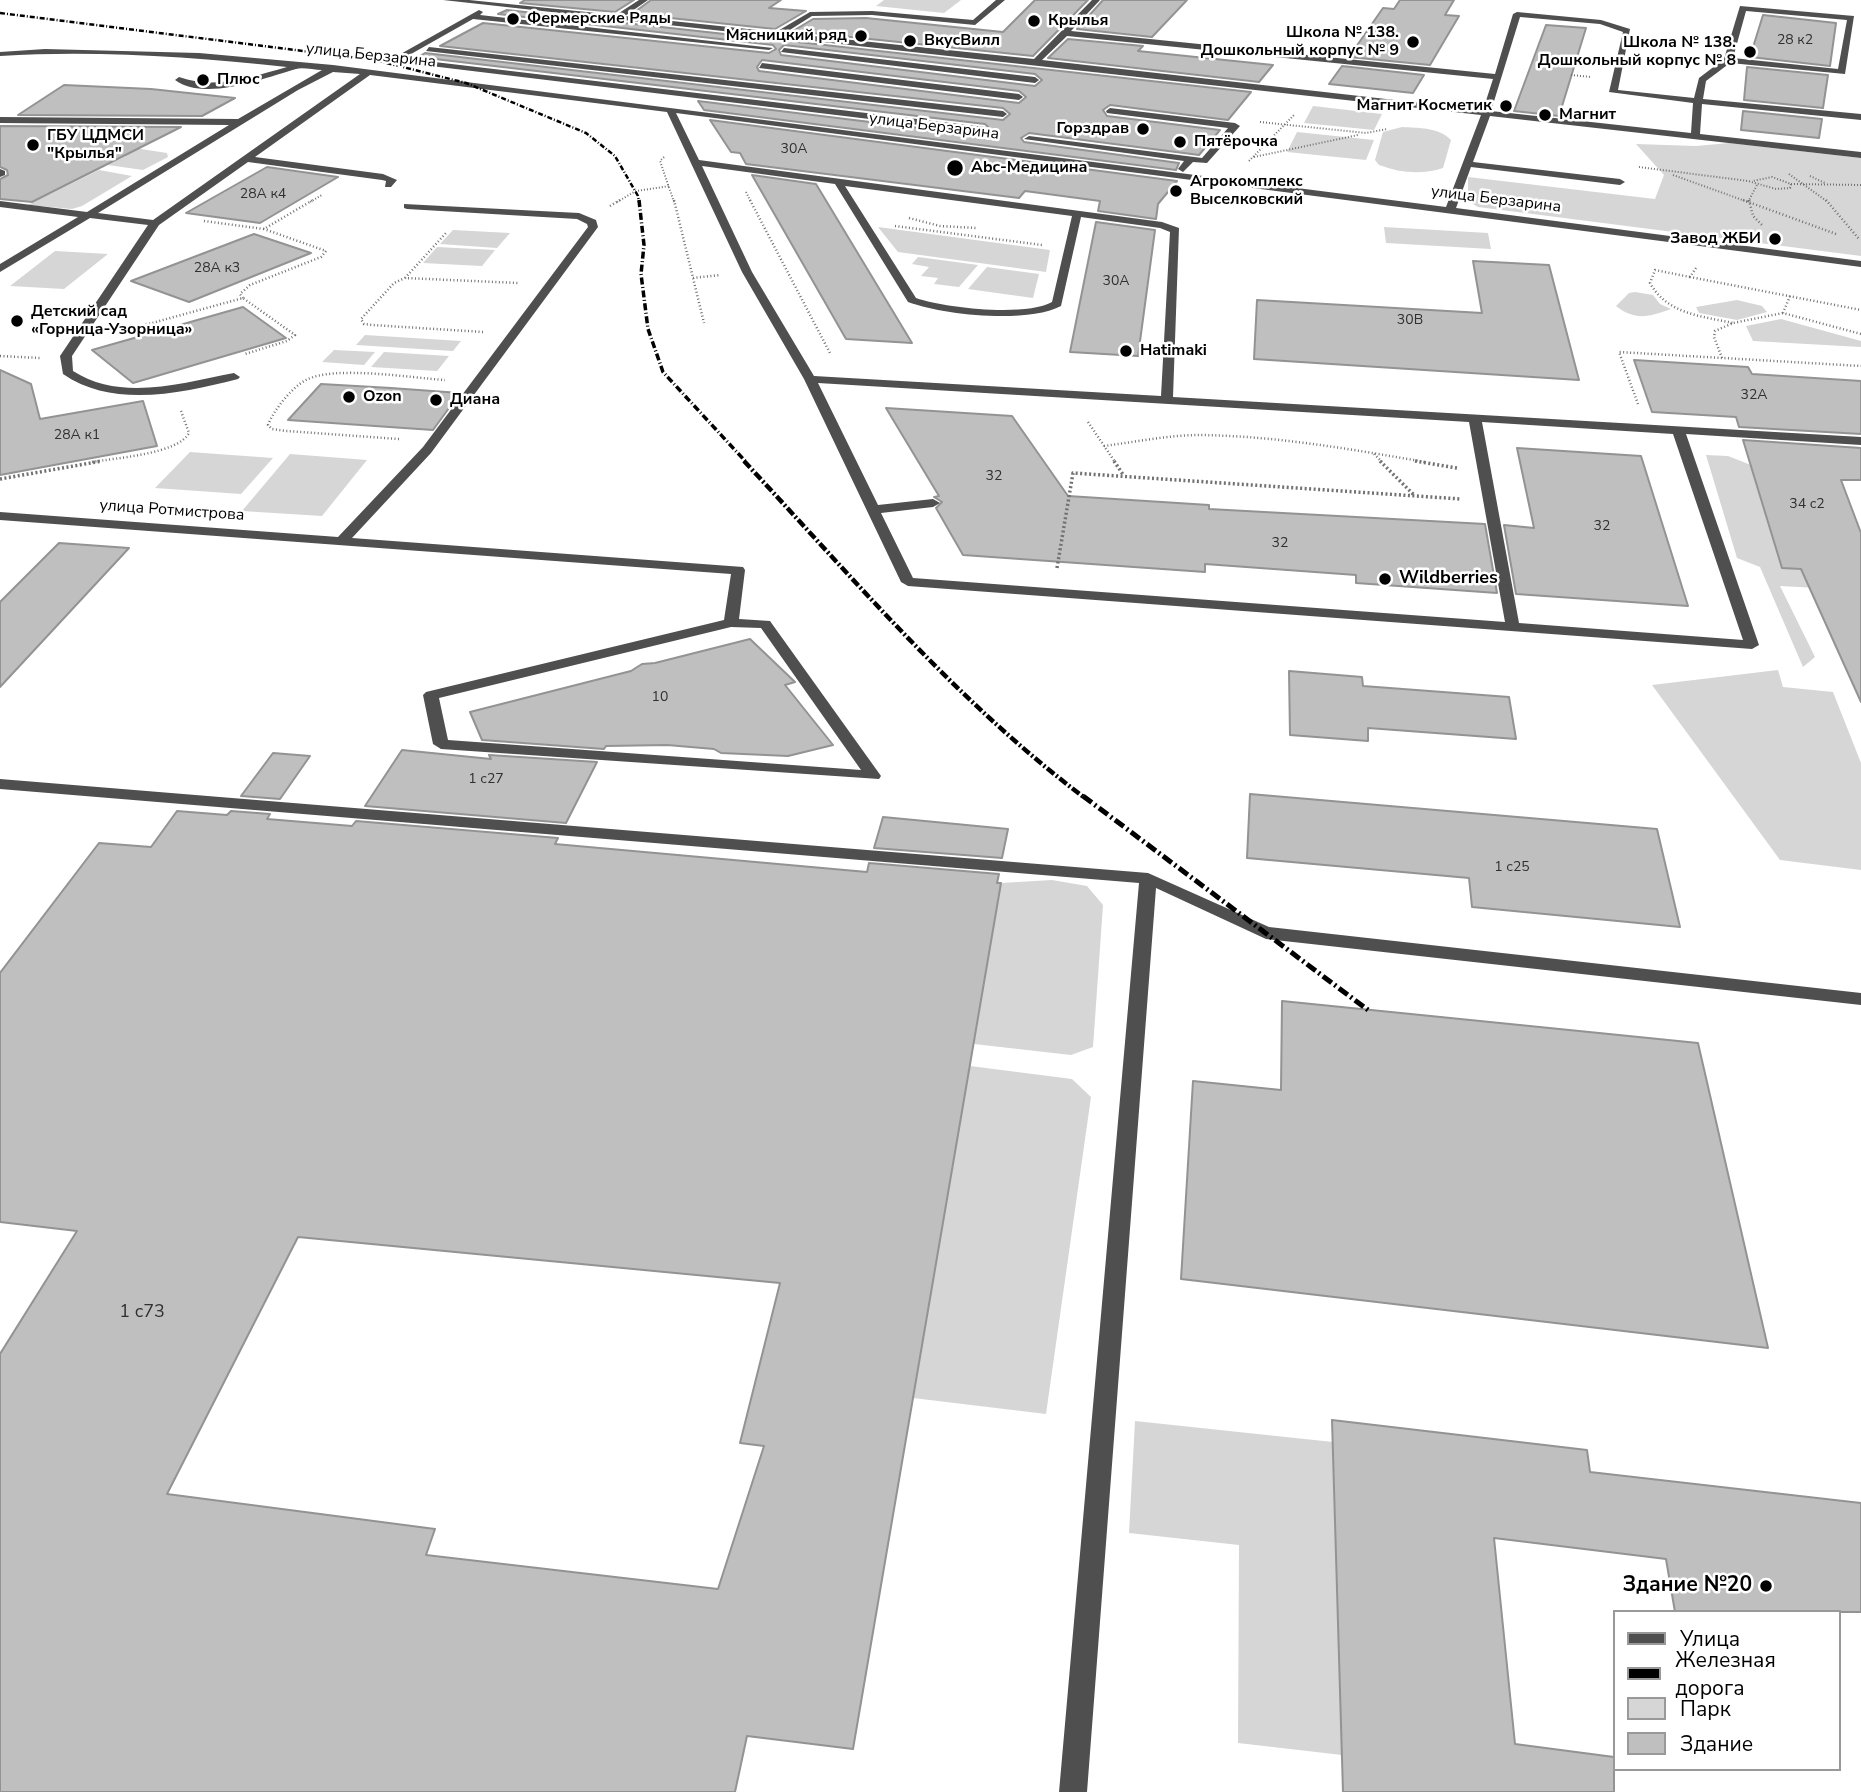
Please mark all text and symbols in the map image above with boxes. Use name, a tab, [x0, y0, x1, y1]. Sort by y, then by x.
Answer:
place label: Фермерские Ряды	[527, 9, 671, 29]
marker: Фермерские Ряды	[505, 11, 521, 27]
place label: Крылья	[1048, 11, 1109, 31]
marker: Крылья	[1026, 13, 1042, 29]
place label: Школа № 138. Дошкольный корпус № 9	[1201, 23, 1399, 61]
place label: Мясницкий ряд	[726, 26, 847, 46]
marker: Мясницкий ряд	[853, 28, 869, 44]
place label: ВкусВилл	[924, 31, 1000, 51]
marker: ВкусВилл	[902, 33, 918, 49]
place label: Школа № 138. Дошкольный корпус № 8	[1538, 33, 1736, 71]
house number: 28 к2	[1777, 33, 1813, 49]
marker: Школа № 138. Дошкольный корпус № 9	[1405, 34, 1421, 50]
street label: улица Берзарина	[305, 40, 437, 72]
marker: Школа № 138. Дошкольный корпус № 8	[1742, 44, 1758, 60]
place label: Плюс	[217, 70, 260, 90]
marker: Плюс	[195, 72, 211, 88]
place label: Магнит Косметик	[1357, 96, 1492, 116]
marker: Магнит Косметик	[1498, 98, 1514, 114]
place label: Магнит	[1559, 105, 1616, 125]
marker: Магнит	[1537, 107, 1553, 123]
street label: улица Берзарина	[868, 109, 1000, 145]
place label: Горздрав	[1056, 119, 1129, 139]
marker: Горздрав	[1135, 121, 1151, 137]
place label: ГБУ ЦДМСИ "Крылья"	[47, 126, 144, 164]
place label: Пятёрочка	[1194, 132, 1278, 152]
marker: Пятёрочка	[1172, 134, 1188, 150]
marker: ГБУ ЦДМСИ "Крылья"	[25, 137, 41, 153]
house number: 30А	[780, 142, 808, 158]
marker: Abc-Медицина	[945, 158, 965, 178]
place label: Abc-Медицина	[971, 158, 1088, 178]
place label: Агрокомплекс Выселковский	[1190, 172, 1303, 210]
street label: улица Берзарина	[1430, 182, 1562, 218]
marker: Агрокомплекс Выселковский	[1168, 183, 1184, 199]
house number: 28А к4	[240, 187, 286, 203]
place label: Завод ЖБИ	[1670, 229, 1761, 249]
marker: Завод ЖБИ	[1767, 231, 1783, 247]
house number: 28А к3	[194, 261, 240, 277]
house number: 30А	[1102, 274, 1130, 290]
place label: Детский сад «Горница-Узорница»	[31, 302, 193, 340]
marker: Детский сад «Горница-Узорница»	[9, 313, 25, 329]
house number: 30В	[1397, 313, 1423, 329]
place label: Hatimaki	[1140, 341, 1207, 361]
marker: Hatimaki	[1118, 343, 1134, 359]
place label: Ozon	[363, 387, 402, 407]
house number: 32А	[1740, 388, 1768, 404]
marker: Ozon	[341, 389, 357, 405]
place label: Диана	[450, 390, 500, 410]
marker: Диана	[428, 392, 444, 408]
house number: 28А к1	[54, 428, 100, 444]
house number: 32	[986, 469, 1002, 485]
street label: улица Ротмистрова	[99, 496, 245, 526]
house number: 34 с2	[1789, 497, 1825, 513]
house number: 32	[1594, 519, 1610, 535]
house number: 32	[1272, 536, 1288, 552]
place label: Wildberries	[1399, 568, 1498, 590]
marker: Wildberries	[1377, 571, 1393, 587]
house number: 10	[652, 690, 668, 706]
house number: 1 с27	[468, 772, 504, 788]
house number: 1 с25	[1494, 860, 1530, 876]
house number: 1 с73	[119, 1302, 165, 1324]
place label: Здание №20	[1623, 1573, 1752, 1599]
marker: Здание №20	[1758, 1578, 1774, 1594]
legend	[1612, 1610, 1840, 1771]
text: Улица	[1680, 1625, 1740, 1653]
text: Железная дорога	[1675, 1646, 1776, 1702]
text: Парк	[1680, 1695, 1731, 1723]
text: Здание	[1680, 1730, 1753, 1758]

